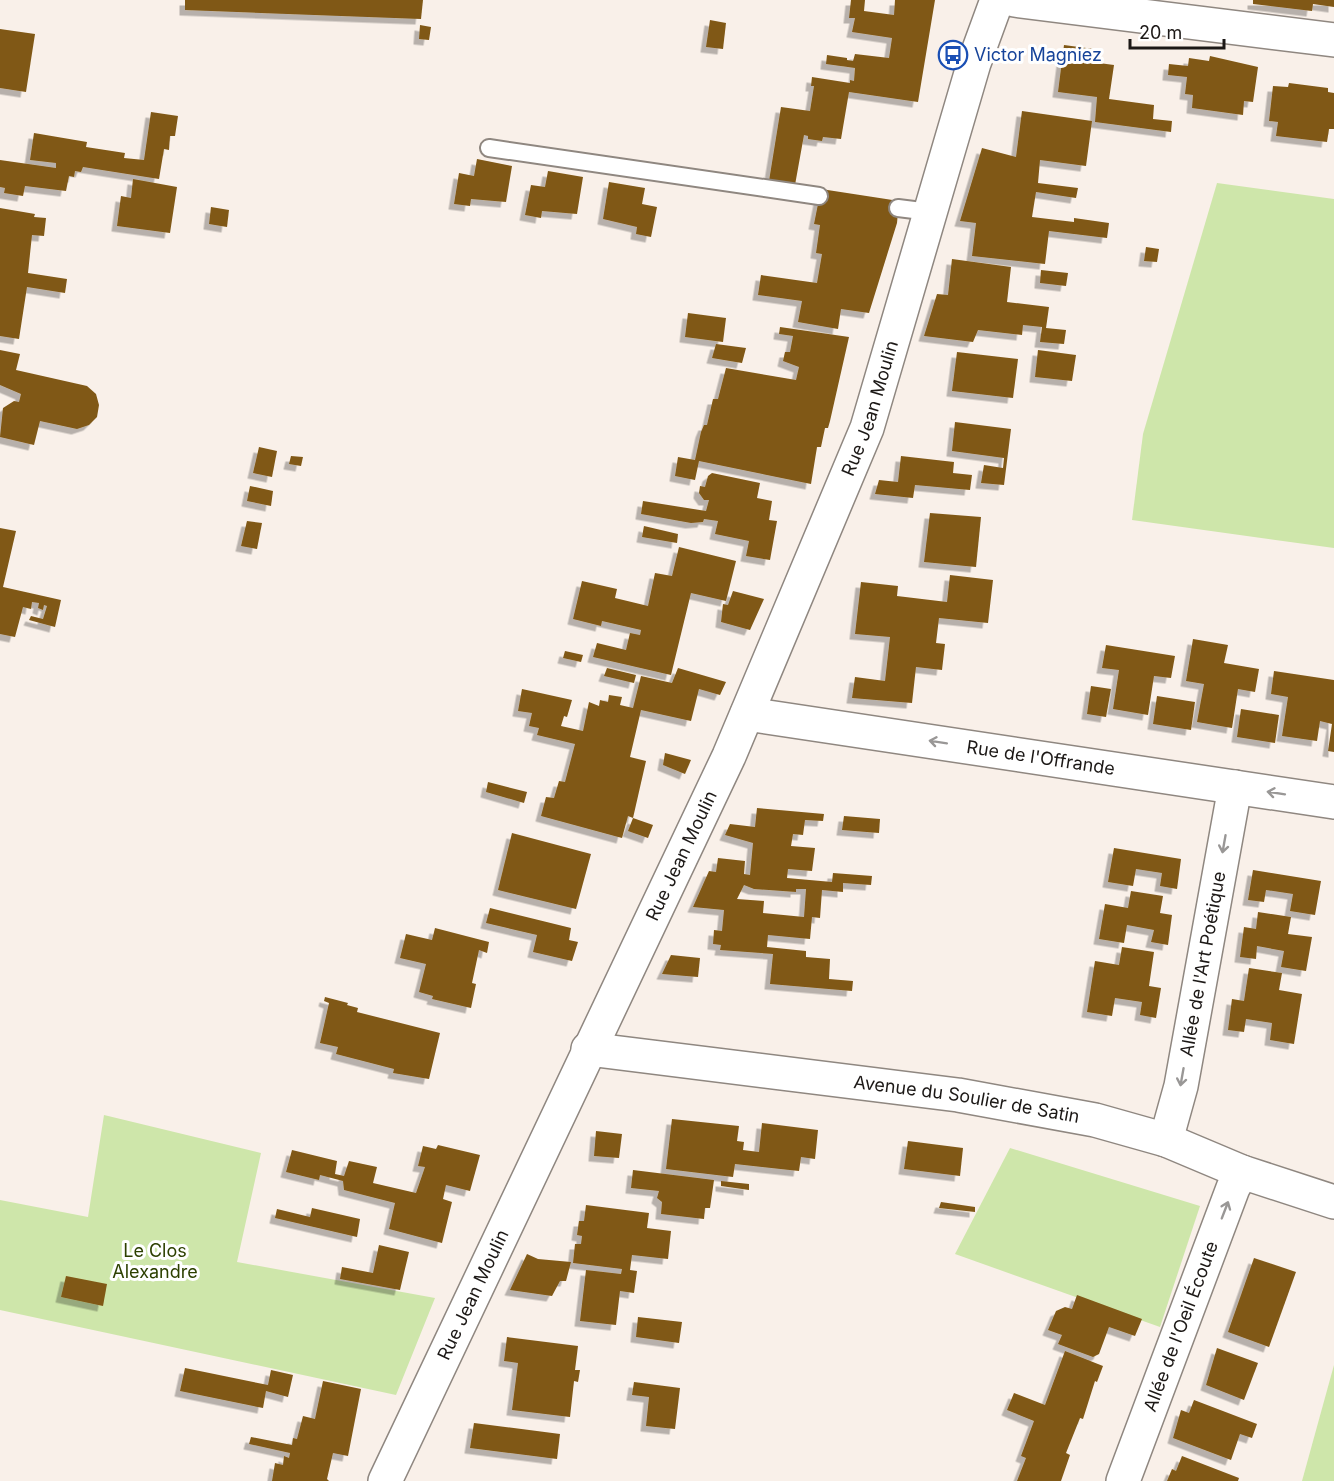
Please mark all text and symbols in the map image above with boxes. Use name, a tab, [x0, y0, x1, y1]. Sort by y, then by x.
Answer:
scale bar	[1130, 12, 1224, 50]
text: 20 m	[1139, 22, 1182, 43]
bus stop icon: Victor Magniez	[937, 39, 969, 71]
place label: Victor Magniez	[974, 44, 1102, 65]
street label: Rue Jean Moulin	[837, 338, 902, 479]
street label: Rue de l'Offrande	[965, 736, 1116, 779]
one-way arrow	[929, 737, 948, 748]
street label: Rue Jean Moulin	[641, 787, 721, 924]
one-way arrow	[1267, 787, 1287, 798]
one-way arrow	[1218, 834, 1229, 854]
street label: Allée de l'Art Poétique	[1176, 870, 1230, 1058]
one-way arrow	[1176, 1067, 1187, 1087]
street label: Avenue du Soulier de Satin	[853, 1071, 1081, 1127]
one-way arrow	[1220, 1201, 1231, 1220]
street label: Rue Jean Moulin	[433, 1226, 513, 1363]
street label: Allée de l'Oeil Écoute	[1139, 1238, 1222, 1414]
park label: Le Clos Alexandre	[112, 1240, 198, 1282]

